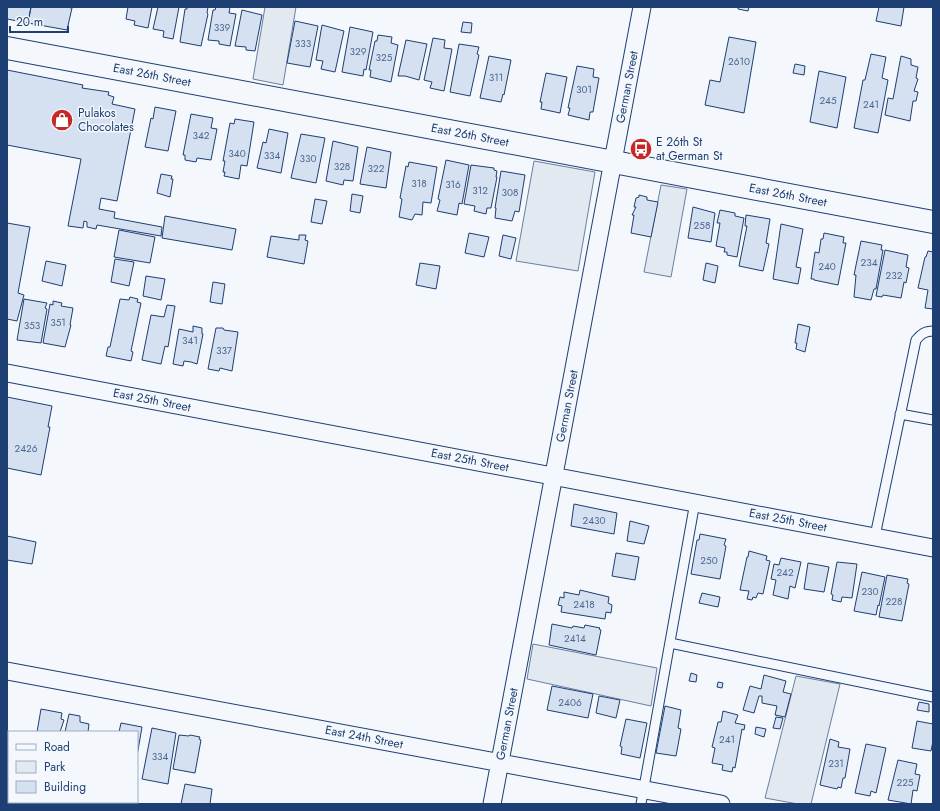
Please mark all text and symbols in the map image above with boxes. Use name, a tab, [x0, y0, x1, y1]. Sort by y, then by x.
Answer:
scale bar	[10, 8, 68, 34]
text: 20 m	[16, 13, 43, 31]
house number: 339	[214, 20, 231, 35]
house number: 333	[295, 36, 312, 51]
house number: 329	[350, 44, 367, 59]
street label: German Street	[611, 49, 643, 125]
house number: 325	[376, 50, 393, 65]
house number: 2610	[728, 54, 750, 69]
street label: East 26th Street	[112, 59, 193, 91]
house number: 311	[489, 70, 503, 85]
house number: 301	[576, 82, 592, 97]
house number: 245	[819, 93, 837, 108]
house number: 241	[863, 97, 879, 112]
place label: Pulakos Chocolates	[78, 104, 134, 136]
shop icon: Pulakos Chocolates	[49, 107, 75, 133]
street label: East 26th Street	[430, 119, 511, 151]
house number: 342	[193, 128, 210, 143]
place label: E 26th St at German St	[656, 133, 722, 165]
bus stop icon: E 26th St at German St	[628, 136, 654, 162]
house number: 340	[228, 146, 246, 161]
house number: 334	[264, 148, 281, 163]
house number: 330	[300, 151, 316, 166]
house number: 328	[334, 159, 350, 174]
house number: 322	[368, 161, 385, 176]
house number: 318	[411, 176, 427, 191]
house number: 316	[445, 177, 461, 192]
street label: East 26th Street	[748, 179, 829, 211]
house number: 312	[472, 183, 488, 198]
house number: 308	[502, 185, 518, 200]
house number: 258	[694, 218, 710, 233]
house number: 234	[861, 255, 878, 270]
house number: 240	[818, 259, 836, 274]
house number: 232	[886, 268, 903, 283]
house number: 351	[50, 315, 66, 330]
house number: 353	[24, 318, 41, 333]
house number: 341	[182, 333, 198, 348]
house number: 337	[216, 343, 233, 358]
street label: German Street	[551, 368, 583, 444]
street label: East 25th Street	[112, 384, 192, 416]
house number: 2426	[15, 441, 38, 456]
street label: East 25th Street	[430, 444, 510, 476]
street label: East 25th Street	[748, 504, 828, 536]
house number: 2430	[583, 513, 605, 528]
house number: 250	[700, 553, 718, 568]
house number: 242	[776, 565, 794, 580]
house number: 230	[861, 584, 879, 599]
house number: 228	[886, 594, 902, 609]
house number: 2418	[573, 597, 595, 612]
house number: 2414	[564, 631, 586, 646]
street label: German Street	[491, 686, 523, 762]
house number: 2406	[558, 695, 582, 710]
street label: East 24th Street	[324, 721, 405, 753]
legend	[8, 731, 138, 803]
house number: 241	[719, 732, 735, 747]
text: Road	[44, 738, 70, 756]
house number: 334	[152, 749, 169, 764]
house number: 231	[828, 756, 844, 771]
text: Park	[44, 758, 66, 776]
house number: 225	[896, 775, 914, 790]
text: Building	[44, 778, 86, 796]

